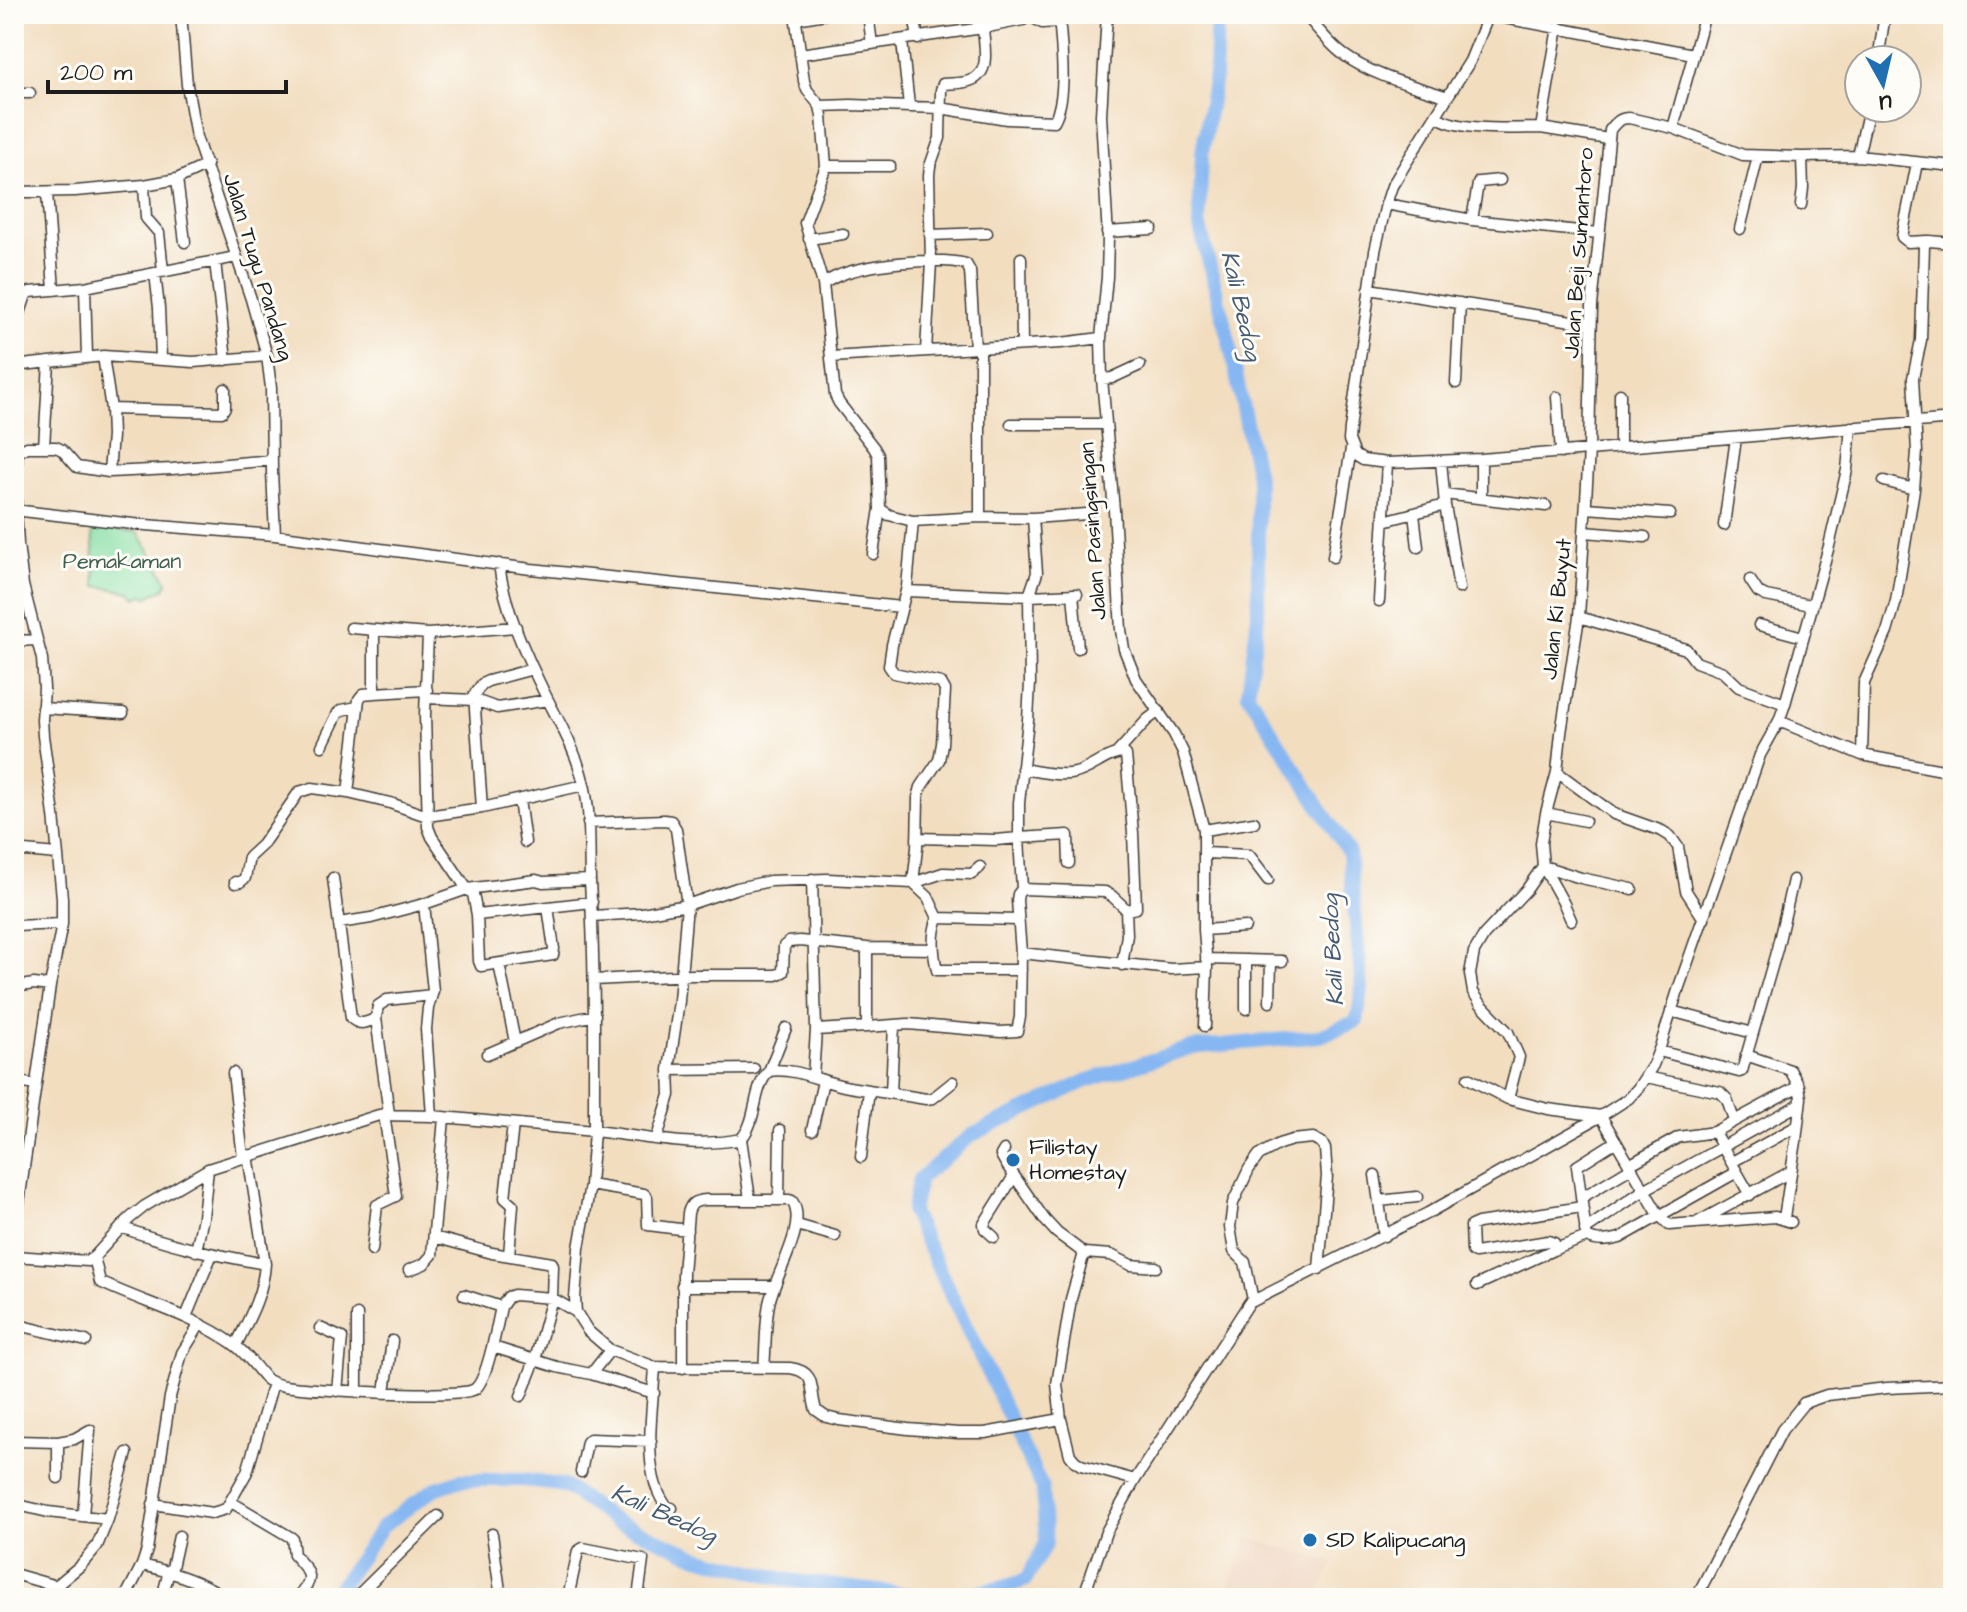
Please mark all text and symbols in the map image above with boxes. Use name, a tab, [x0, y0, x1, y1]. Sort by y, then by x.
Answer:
scale bar	[48, 44, 286, 94]
north arrow	[1843, 44, 1923, 124]
text: 200 m	[60, 56, 133, 90]
text: U	[1877, 86, 1894, 119]
street label: Jalan Beji Sumantoro	[1556, 146, 1602, 359]
street label: Jalan Tugu Pandang	[214, 169, 301, 365]
water label: Kali Bedog	[1211, 248, 1271, 366]
street label: Jalan Pasingsingan	[1071, 441, 1116, 621]
street label: Jalan Ki Buyut	[1534, 537, 1581, 681]
park label: Pemakaman	[63, 546, 181, 577]
water label: Kali Bedog	[1313, 892, 1354, 1007]
place label: Filistay Homestay	[1029, 1132, 1127, 1189]
marker: Filistay Homestay	[1004, 1151, 1022, 1169]
water label: Kali Bedog	[606, 1476, 724, 1554]
place label: SD Kalipucang	[1326, 1525, 1465, 1557]
marker: SD Kalipucang	[1301, 1531, 1319, 1549]

